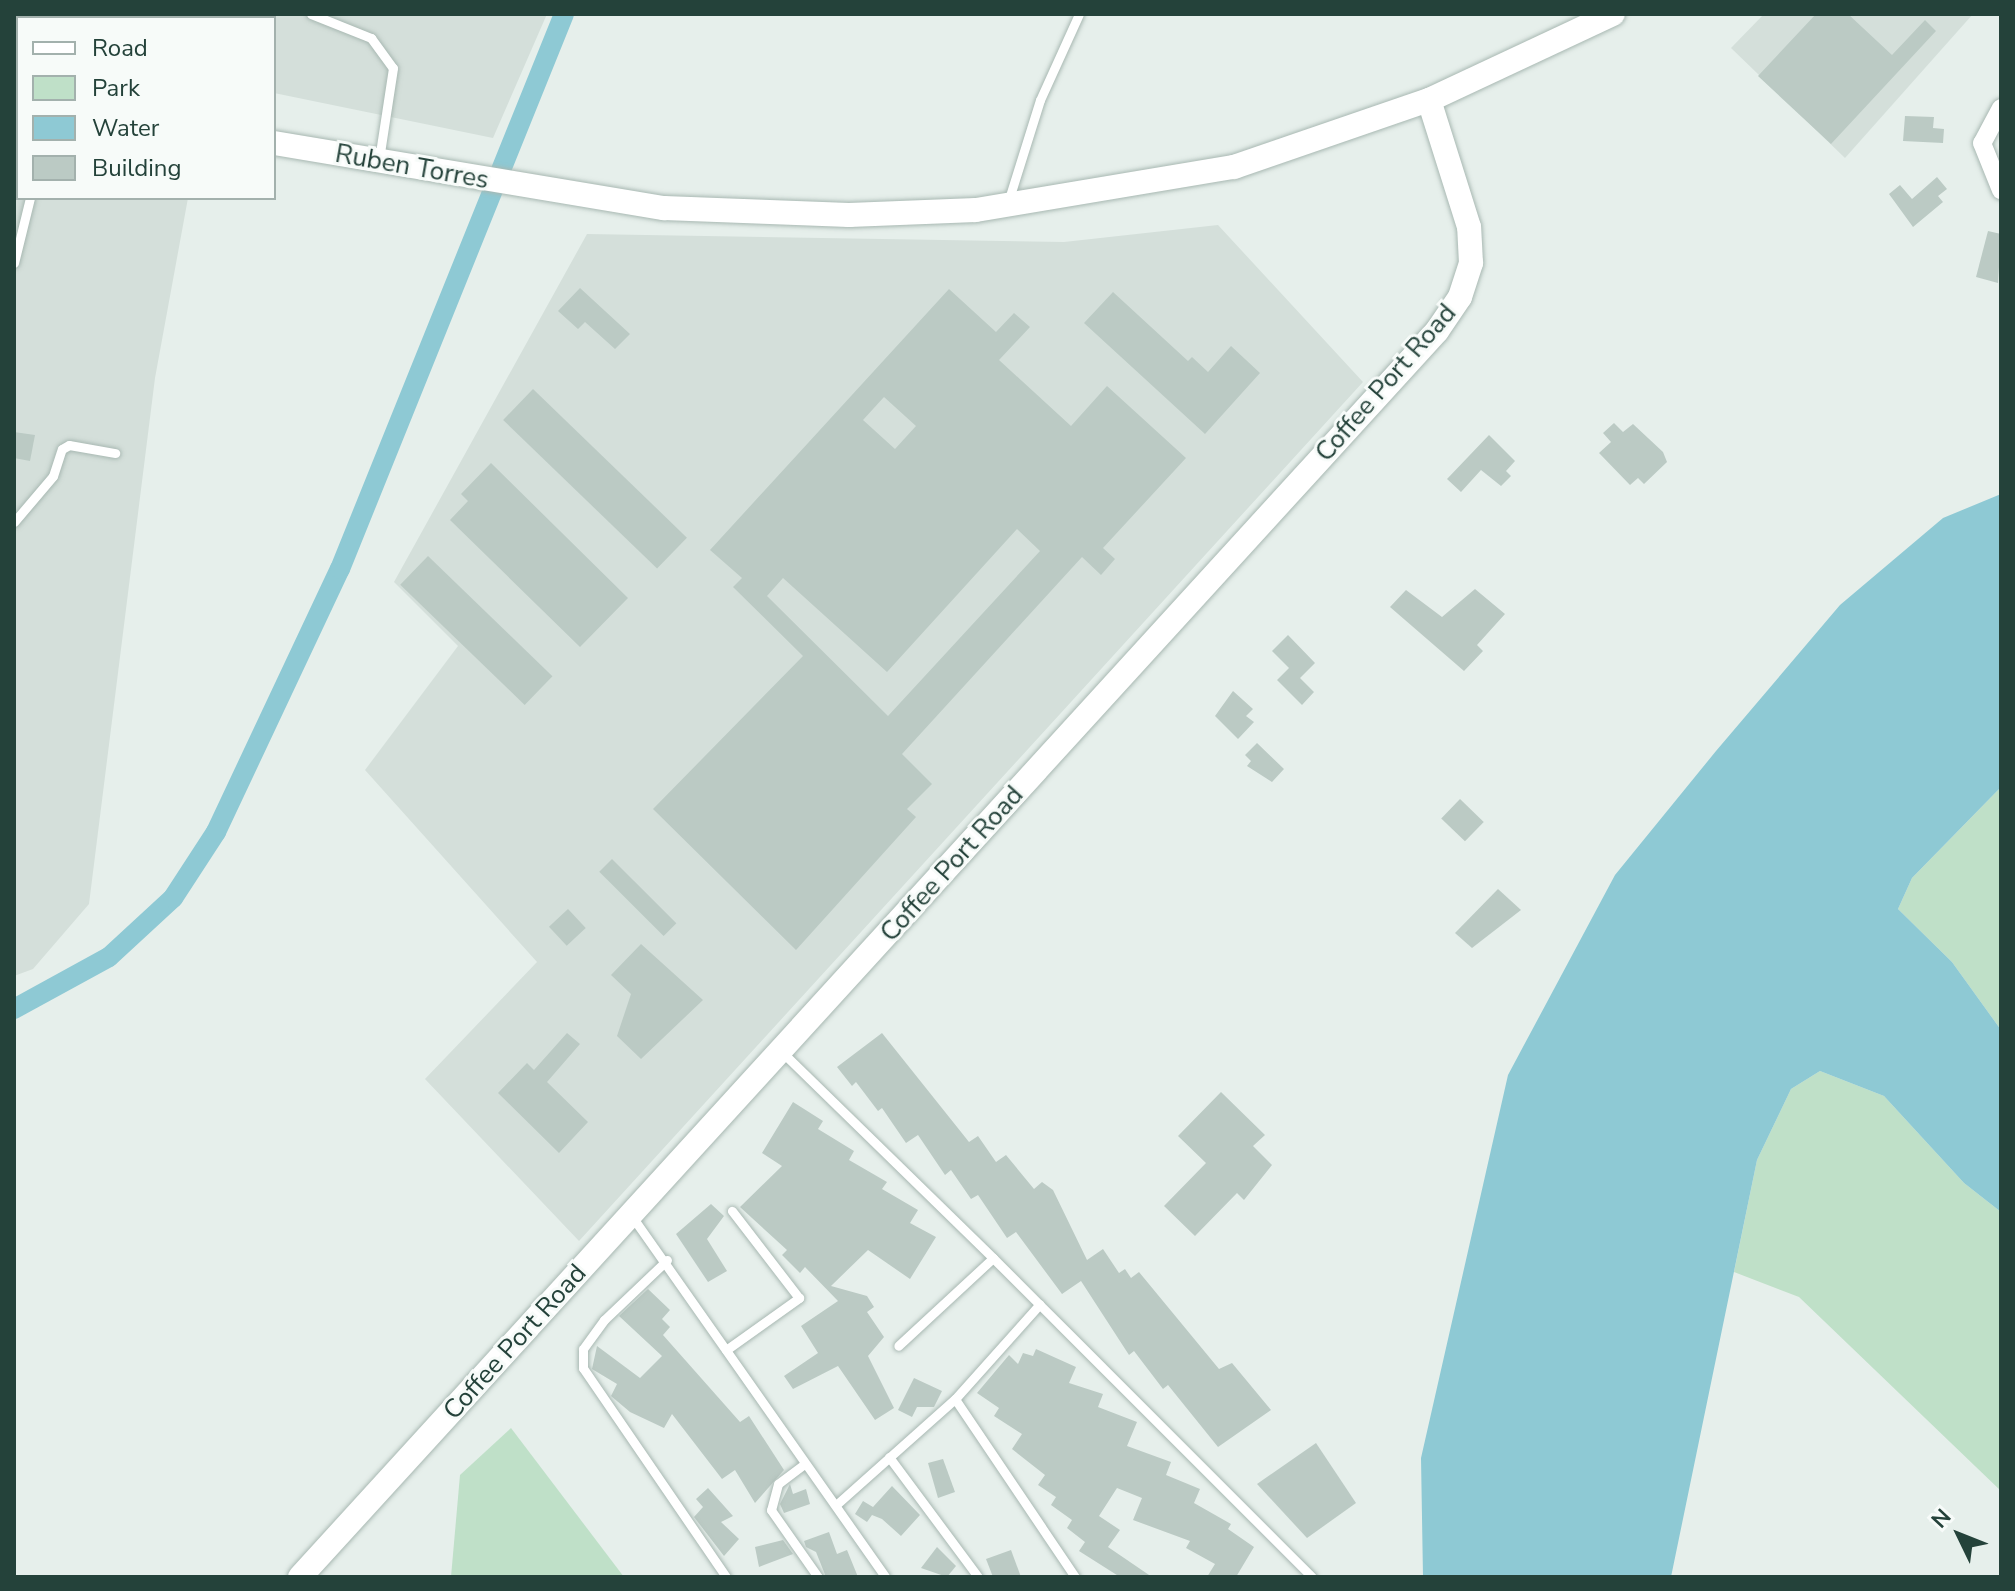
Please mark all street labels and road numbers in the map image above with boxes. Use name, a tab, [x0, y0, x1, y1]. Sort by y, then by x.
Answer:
street label: Ruben Torres	[333, 138, 491, 196]
street label: Coffee Port Road	[1309, 298, 1463, 468]
street label: Coffee Port Road	[874, 780, 1030, 948]
street label: Coffee Port Road	[437, 1258, 593, 1426]

